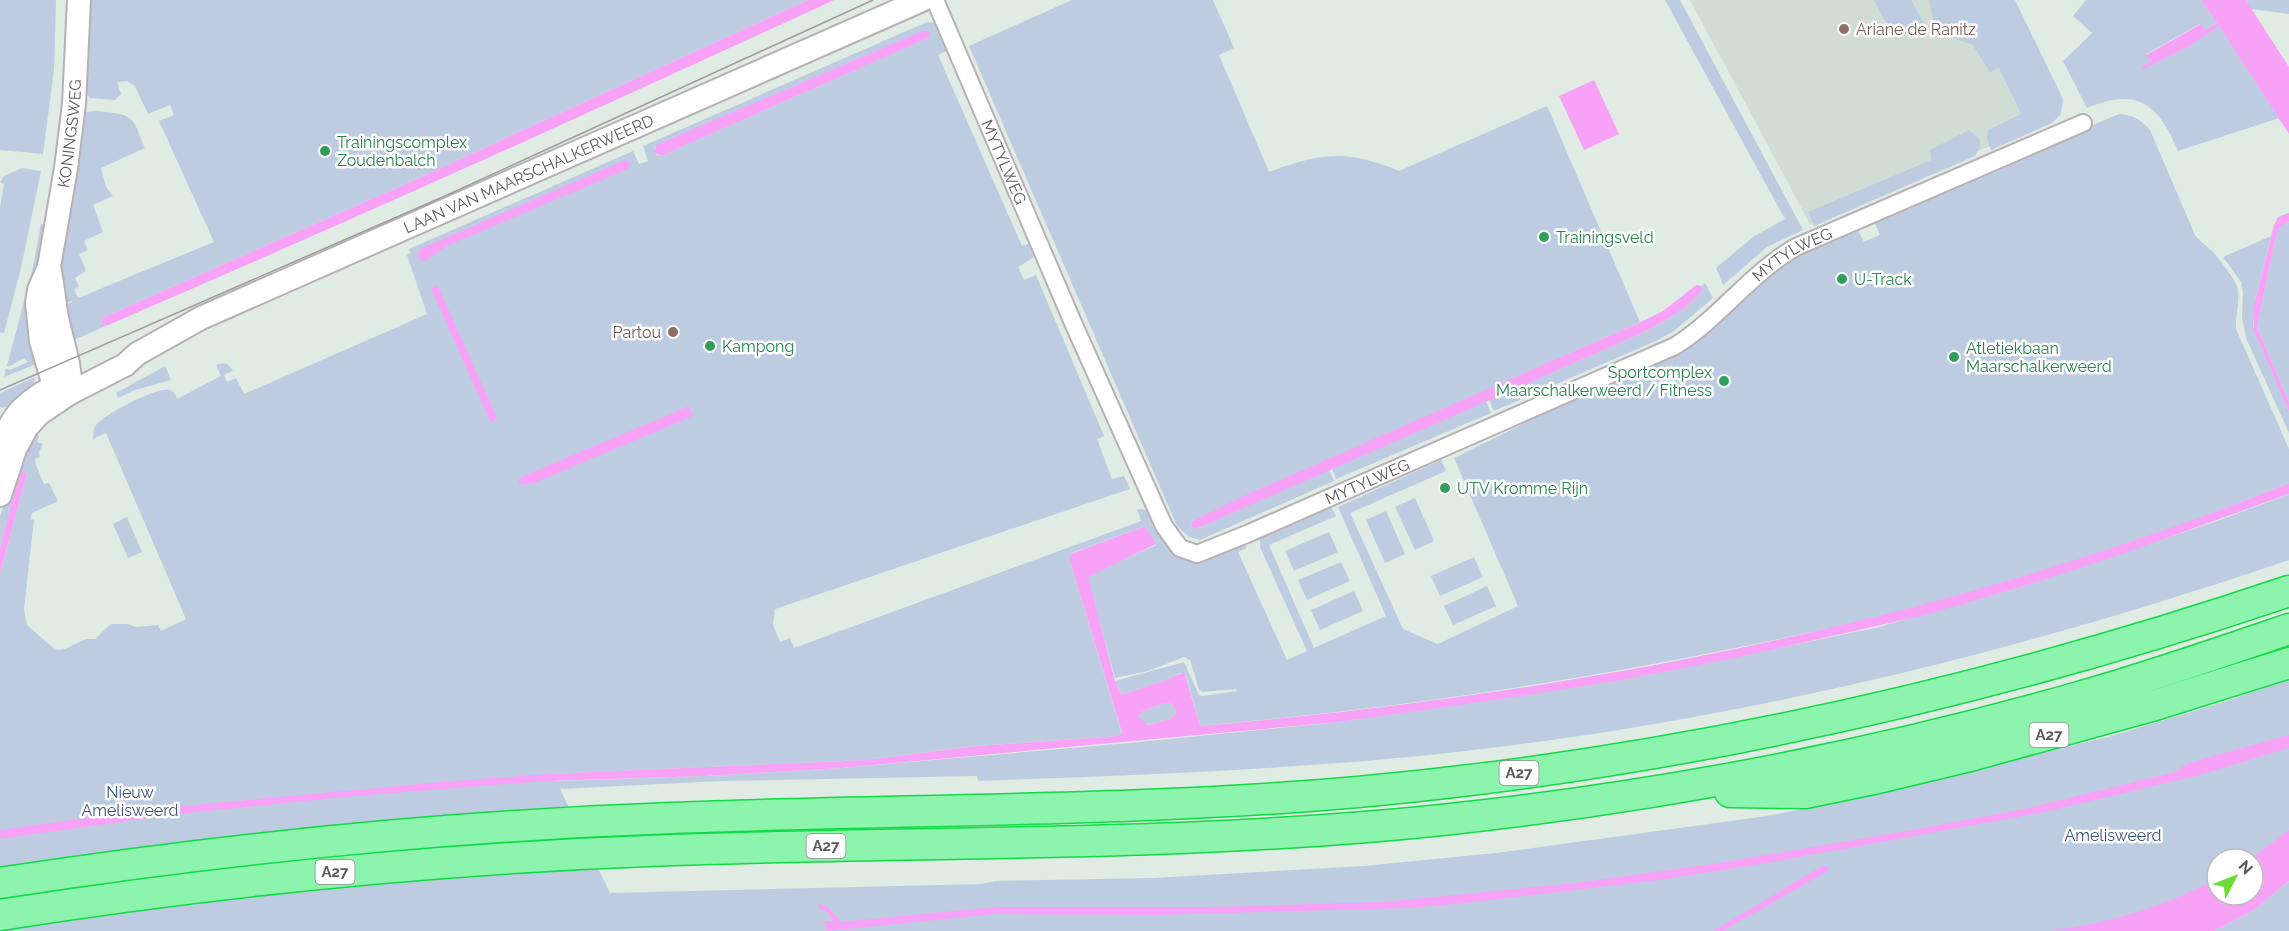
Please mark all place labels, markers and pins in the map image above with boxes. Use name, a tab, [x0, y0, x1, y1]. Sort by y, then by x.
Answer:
place label: Ariane de Ranitz	[1856, 20, 1976, 39]
marker: Ariane de Ranitz	[1837, 22, 1851, 36]
place label: Trainingscomplex Zoudenbalch	[337, 133, 467, 170]
marker: Trainingscomplex Zoudenbalch	[318, 144, 332, 158]
place label: Trainingsveld	[1556, 228, 1654, 247]
marker: Trainingsveld	[1537, 230, 1551, 244]
place label: U-Track	[1854, 270, 1912, 289]
marker: U-Track	[1835, 272, 1849, 286]
place label: Partou	[613, 323, 661, 342]
marker: Partou	[666, 325, 680, 339]
place label: Kampong	[722, 337, 794, 356]
marker: Kampong	[703, 339, 717, 353]
place label: Atletiekbaan Maarschalkerweerd	[1966, 339, 2112, 376]
marker: Atletiekbaan Maarschalkerweerd	[1947, 350, 1961, 364]
place label: Sportcomplex Maarschalkerweerd / Fitness	[1496, 363, 1712, 400]
marker: Sportcomplex Maarschalkerweerd / Fitness	[1717, 374, 1731, 388]
place label: UTV Kromme Rijn	[1457, 479, 1588, 498]
marker: UTV Kromme Rijn	[1438, 481, 1452, 495]

